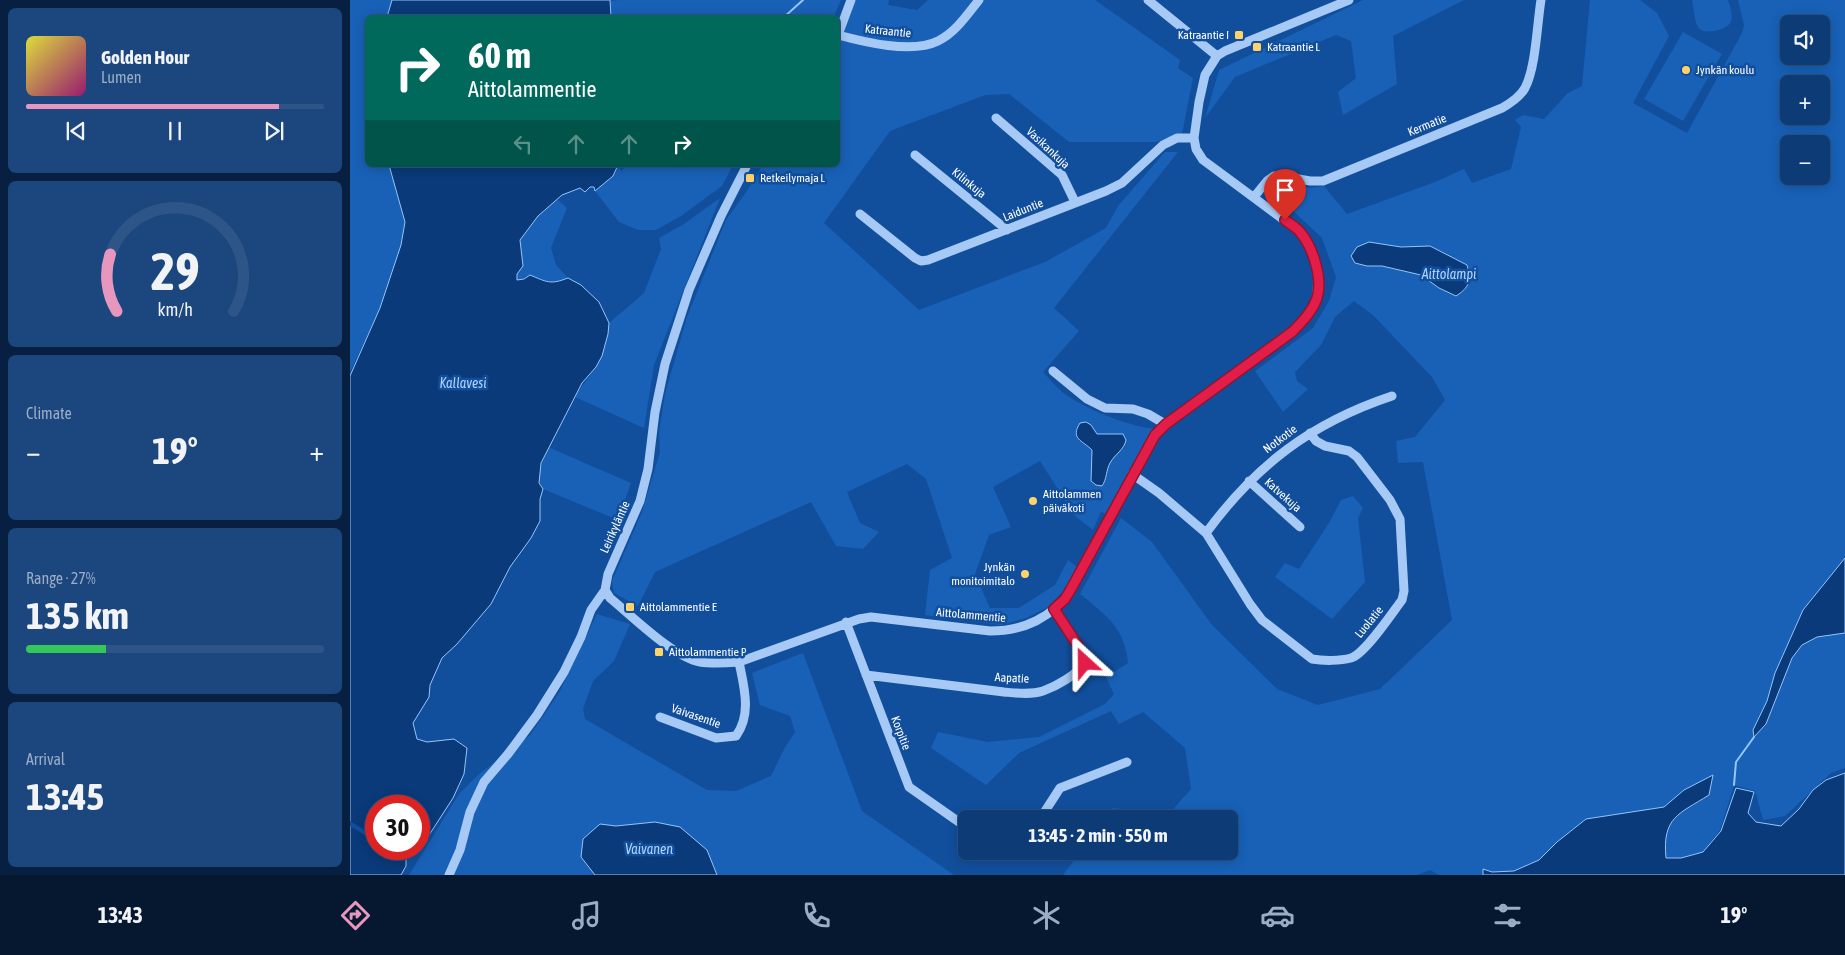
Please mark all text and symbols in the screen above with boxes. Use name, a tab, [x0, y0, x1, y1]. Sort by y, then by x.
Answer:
map controls	[1780, 15, 1830, 185]
button: sound	[1780, 15, 1830, 65]
street label: Katraantie	[864, 22, 912, 40]
place label: Katraantie I	[1178, 28, 1229, 42]
marker: Katraantie I	[1233, 29, 1245, 41]
icon: right	[385, 35, 450, 100]
text: 60 m	[468, 35, 531, 75]
place label: Katraantie L	[1267, 40, 1320, 54]
marker: Katraantie L	[1251, 41, 1263, 53]
text: Golden Hour	[101, 46, 189, 68]
place label: Jynkän koulu	[1696, 63, 1755, 77]
marker: Jynkän koulu	[1680, 64, 1692, 76]
text: Lumen	[101, 68, 141, 86]
button: +	[1780, 75, 1830, 125]
text: Aittolammentie	[468, 76, 596, 102]
street label: Kermatie	[1406, 111, 1448, 139]
icon: previous	[62, 117, 90, 145]
icon: pause	[161, 117, 189, 145]
icon: next	[260, 117, 288, 145]
street label: Vasikankuja	[1023, 124, 1073, 172]
icon: left	[509, 130, 537, 158]
icon: ahead	[562, 130, 590, 158]
icon: ahead	[615, 130, 643, 158]
icon: right	[668, 130, 696, 158]
button: −	[1780, 135, 1830, 185]
street label: Kilinkuja	[949, 165, 989, 201]
pin	[1264, 169, 1306, 220]
place label: Retkeilymaja L	[760, 171, 825, 185]
marker: Retkeilymaja L	[744, 172, 756, 184]
icon: arrive	[1271, 176, 1299, 204]
street label: Laiduntie	[1001, 196, 1045, 224]
text: 29	[151, 241, 199, 301]
water label: Aittolampi	[1421, 266, 1476, 282]
text: km/h	[157, 299, 193, 320]
water label: Kallavesi	[440, 375, 486, 391]
text: Climate	[26, 404, 72, 422]
street label: Notkotie	[1260, 422, 1300, 456]
text: 19°	[152, 429, 198, 472]
text: −	[26, 435, 41, 467]
text: +	[309, 435, 324, 467]
street label: Katvekuja	[1262, 475, 1304, 515]
place label: Aittolammen päiväkoti	[1043, 487, 1101, 515]
marker: Aittolammen päiväkoti	[1027, 495, 1039, 507]
street label: Leirikyläntie	[597, 499, 633, 555]
place label: Jynkän monitoimitalo	[951, 560, 1015, 588]
marker: Jynkän monitoimitalo	[1019, 568, 1031, 580]
text: Range · 27%	[26, 569, 96, 587]
text: 135 km	[26, 594, 129, 637]
place label: Aittolammentie E	[640, 600, 717, 614]
marker: Aittolammentie E	[624, 601, 636, 613]
street label: Luolatie	[1352, 603, 1386, 641]
street label: Aittolammentie	[935, 605, 1007, 625]
position arrow	[1058, 636, 1110, 688]
place label: Aittolammentie P	[669, 645, 747, 659]
marker: Aittolammentie P	[653, 646, 665, 658]
street label: Aapatie	[994, 670, 1030, 686]
street label: Vaivasentie	[669, 701, 723, 731]
street label: Korpitie	[888, 714, 914, 752]
text: Arrival	[26, 750, 65, 768]
text: 13:45	[26, 775, 104, 818]
speed limit sign: 30	[365, 795, 430, 860]
text: 13:45 · 2 min · 550 m	[1028, 824, 1168, 846]
water label: Vaivanen	[625, 841, 673, 857]
icon: directions	[338, 898, 373, 933]
icon: music	[569, 898, 604, 933]
icon: phone	[799, 898, 834, 933]
icon: climate	[1029, 898, 1064, 933]
icon: car	[1260, 898, 1295, 933]
icon: filters	[1490, 898, 1525, 933]
text: 13:43	[98, 902, 143, 928]
text: 19°	[1720, 902, 1747, 928]

